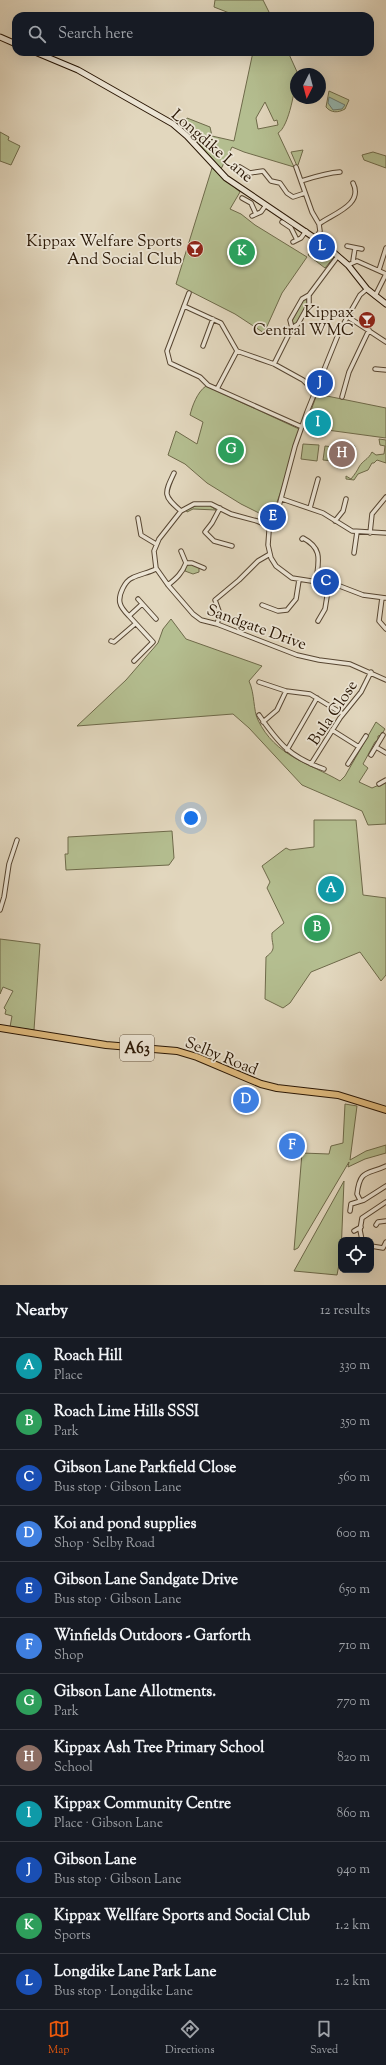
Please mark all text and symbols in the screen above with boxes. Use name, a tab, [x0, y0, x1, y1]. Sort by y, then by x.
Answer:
search box	[12, 12, 374, 56]
icon: search	[26, 23, 48, 45]
text: Search here	[58, 24, 133, 45]
north arrow	[290, 68, 326, 104]
street label: Longdike Lane	[165, 105, 257, 189]
place label: Kippax Welfare Sports And Social Club	[26, 231, 182, 272]
pin: L	[309, 232, 335, 262]
pin: K	[229, 237, 255, 267]
bar icon: Kippax Welfare Sports And Social Club	[185, 239, 205, 259]
place label: Kippax Central WMC	[253, 302, 354, 343]
bar icon: Kippax Central WMC	[357, 310, 377, 330]
pin: J	[307, 368, 333, 398]
pin: I	[305, 408, 331, 438]
pin: G	[218, 435, 244, 465]
pin: H	[329, 439, 355, 469]
pin: E	[260, 502, 286, 532]
pin: C	[313, 567, 339, 597]
street label: Sandgate Drive	[203, 600, 309, 657]
street label: Bula Close	[304, 676, 364, 751]
your location	[181, 808, 201, 828]
pin: A	[318, 874, 344, 904]
pin: B	[304, 913, 330, 943]
street label: Selby Road	[181, 1032, 261, 1082]
road number: A63	[120, 1035, 154, 1061]
pin: D	[233, 1085, 259, 1115]
pin: F	[279, 1131, 305, 1161]
map controls	[338, 1237, 374, 1273]
button: locate	[338, 1237, 374, 1273]
text: Nearby	[16, 1299, 68, 1323]
text: 12 results	[320, 1302, 370, 1320]
text: Roach Hill	[54, 1346, 122, 1367]
text: A	[24, 1357, 34, 1375]
text: 330 m	[339, 1357, 370, 1375]
text: Place	[54, 1367, 83, 1385]
text: Roach Lime Hills SSSI	[54, 1402, 199, 1423]
text: B	[25, 1413, 33, 1431]
text: 350 m	[340, 1413, 370, 1431]
text: Park	[54, 1423, 79, 1441]
text: Gibson Lane Parkfield Close	[54, 1458, 236, 1479]
text: C	[24, 1469, 34, 1487]
text: 560 m	[339, 1469, 370, 1487]
text: Bus stop · Gibson Lane	[54, 1479, 182, 1497]
text: Koi and pond supplies	[54, 1514, 196, 1535]
text: D	[24, 1525, 34, 1543]
text: 600 m	[336, 1525, 370, 1543]
text: Shop · Selby Road	[54, 1535, 155, 1553]
text: Gibson Lane Sandgate Drive	[54, 1570, 238, 1591]
text: E	[25, 1581, 33, 1599]
text: 650 m	[339, 1581, 370, 1599]
text: Bus stop · Gibson Lane	[54, 1591, 182, 1609]
text: Winfields Outdoors - Garforth	[54, 1626, 251, 1647]
text: F	[25, 1637, 33, 1655]
text: 710 m	[339, 1637, 370, 1655]
text: Shop	[54, 1647, 83, 1665]
text: Gibson Lane Allotments.	[54, 1682, 216, 1703]
text: G	[24, 1693, 34, 1711]
text: 770 m	[337, 1693, 370, 1711]
text: Park	[54, 1703, 79, 1721]
text: Kippax Ash Tree Primary School	[54, 1738, 264, 1759]
text: H	[24, 1749, 34, 1767]
text: 820 m	[337, 1749, 370, 1767]
text: School	[54, 1759, 93, 1777]
text: Kippax Community Centre	[54, 1794, 231, 1815]
text: I	[27, 1805, 31, 1823]
text: 860 m	[337, 1805, 370, 1823]
text: Place · Gibson Lane	[54, 1815, 163, 1833]
text: Gibson Lane	[54, 1850, 136, 1871]
text: J	[27, 1861, 31, 1879]
text: 940 m	[337, 1861, 370, 1879]
text: Bus stop · Gibson Lane	[54, 1871, 182, 1889]
text: Kippax Wellfare Sports and Social Club	[54, 1906, 310, 1927]
text: K	[24, 1917, 34, 1935]
text: 1.2 km	[336, 1917, 370, 1935]
text: Sports	[54, 1927, 91, 1945]
text: Longdike Lane Park Lane	[54, 1962, 216, 1983]
text: L	[25, 1973, 33, 1991]
text: 1.2 km	[336, 1973, 370, 1991]
text: Bus stop · Longdike Lane	[54, 1983, 193, 2001]
tab: Map	[48, 2018, 70, 2058]
tab: Directions	[165, 2018, 215, 2058]
tab: Saved	[310, 2018, 338, 2058]

